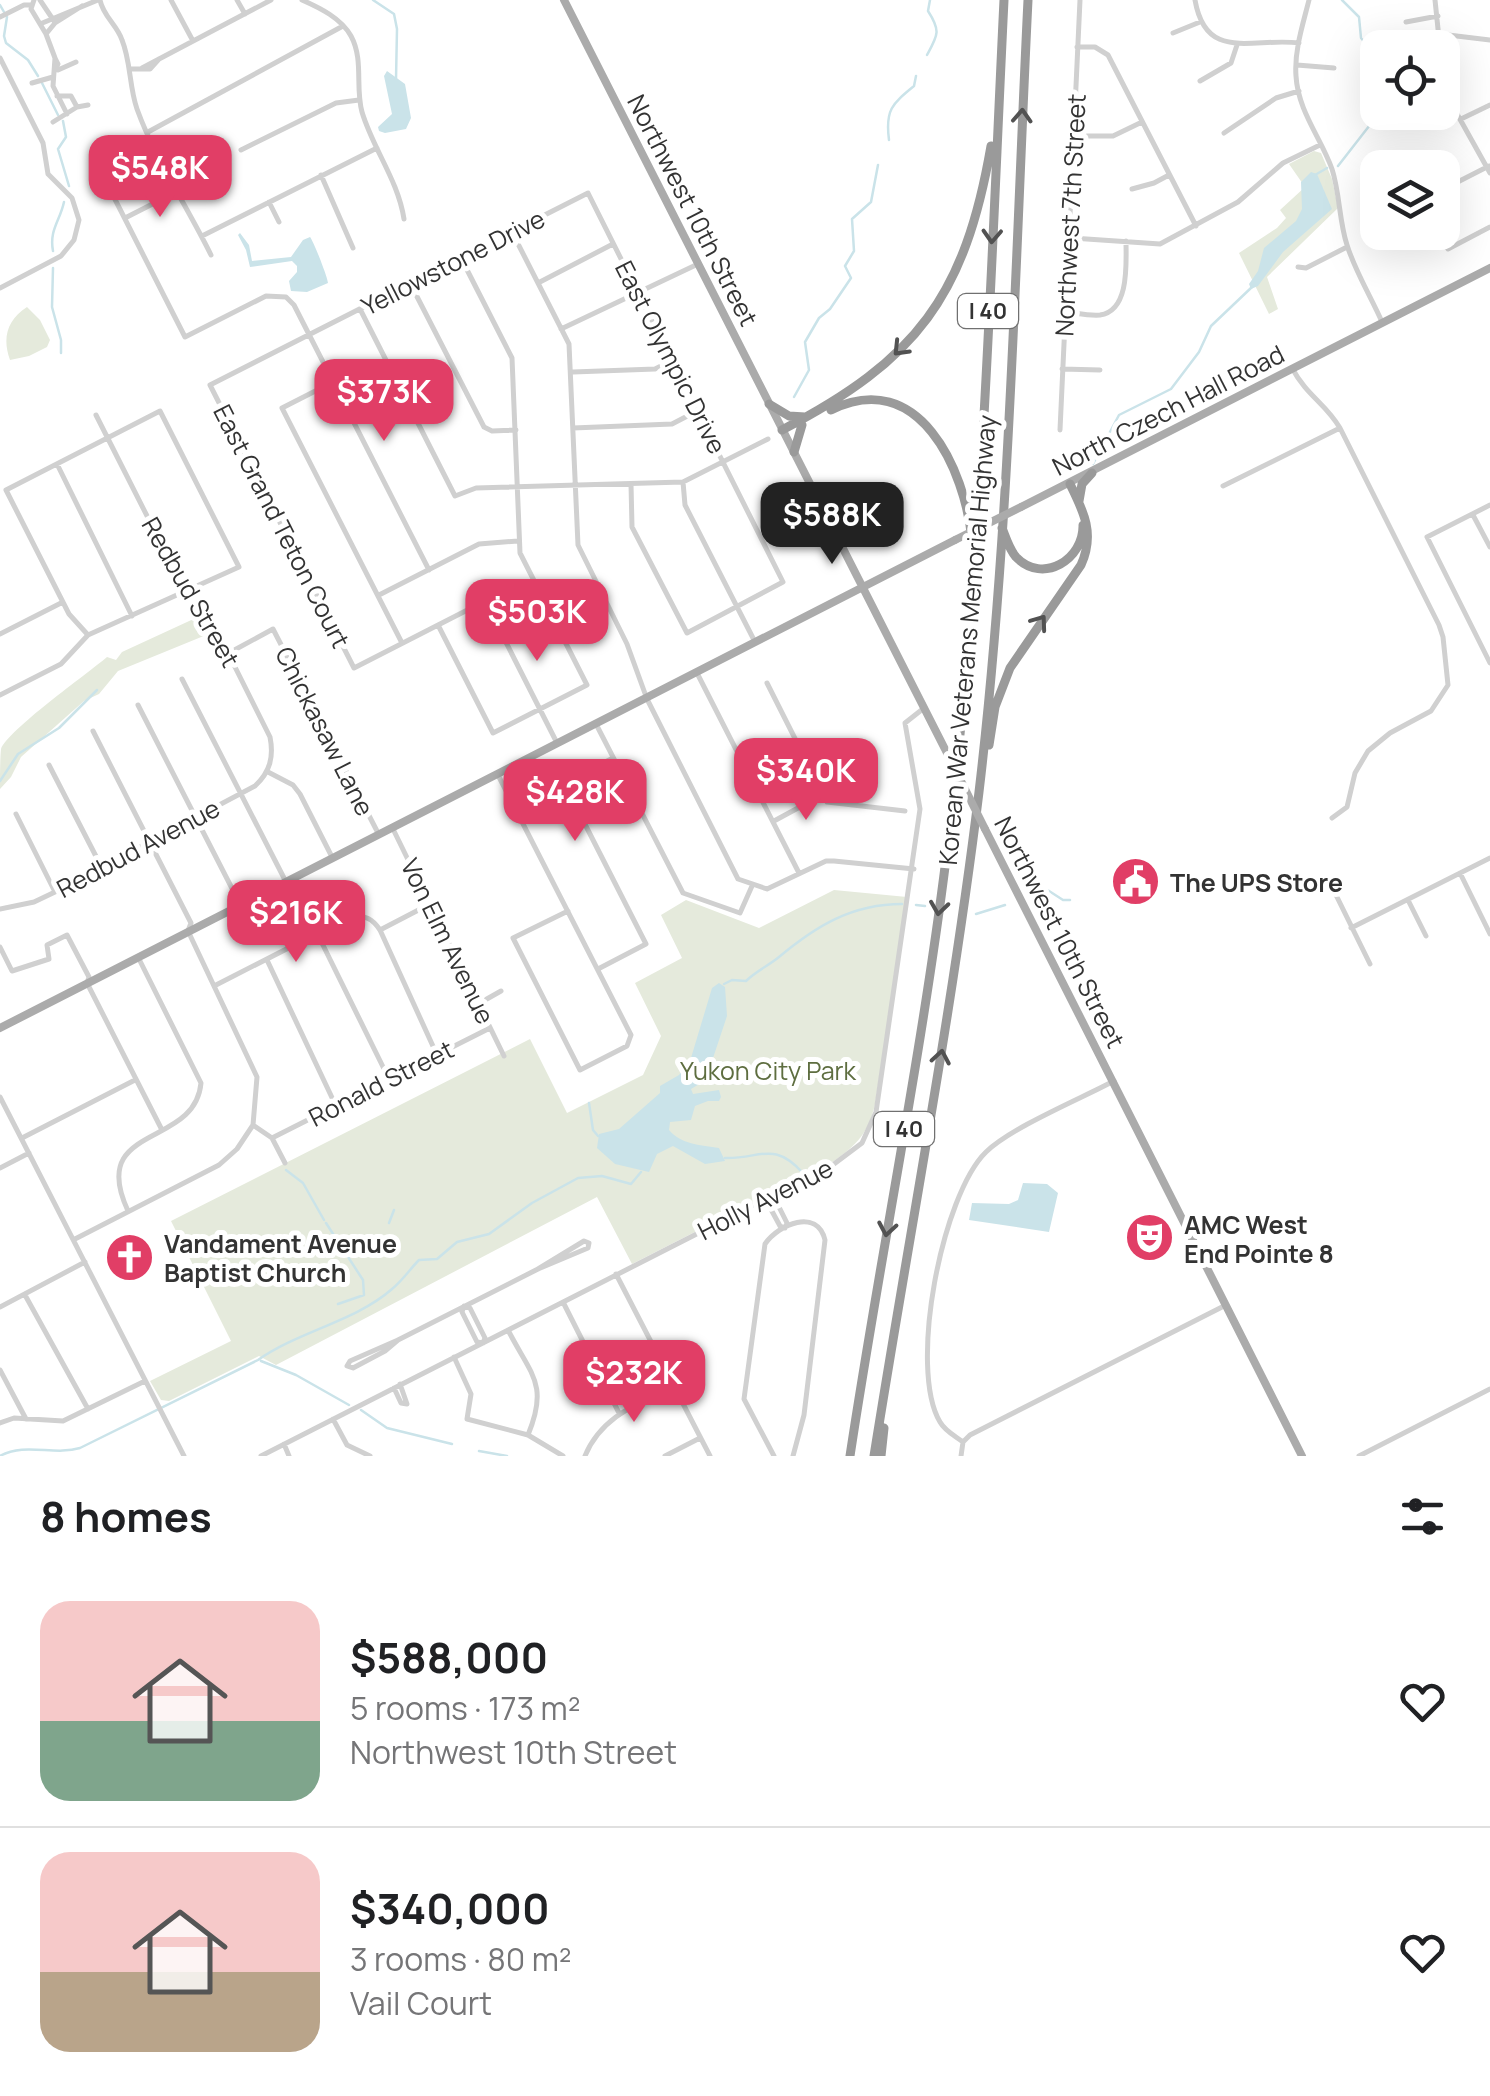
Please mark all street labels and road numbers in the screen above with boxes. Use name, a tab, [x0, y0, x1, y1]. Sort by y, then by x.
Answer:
street label: Northwest 10th Street	[619, 88, 767, 332]
street label: Northwest 7th Street	[1046, 93, 1094, 337]
street label: Yellowstone Drive	[355, 201, 551, 323]
street label: East Olympic Drive	[607, 254, 735, 460]
road number: I 40	[958, 294, 1018, 328]
street label: North Czech Hall Road	[1046, 336, 1290, 484]
street label: East Grand Teton Court	[205, 398, 359, 654]
street label: Korean War Veterans Memorial Highway	[930, 414, 1004, 866]
street label: Redbud Street	[134, 510, 248, 674]
street label: Chickasaw Lane	[267, 640, 383, 822]
street label: Redbud Avenue	[50, 790, 226, 906]
street label: Northwest 10th Street	[986, 810, 1134, 1054]
street label: Von Elm Avenue	[393, 852, 503, 1030]
street label: Ronald Street	[302, 1031, 460, 1135]
road number: I 40	[874, 1112, 934, 1146]
street label: Holly Avenue	[691, 1150, 839, 1248]

